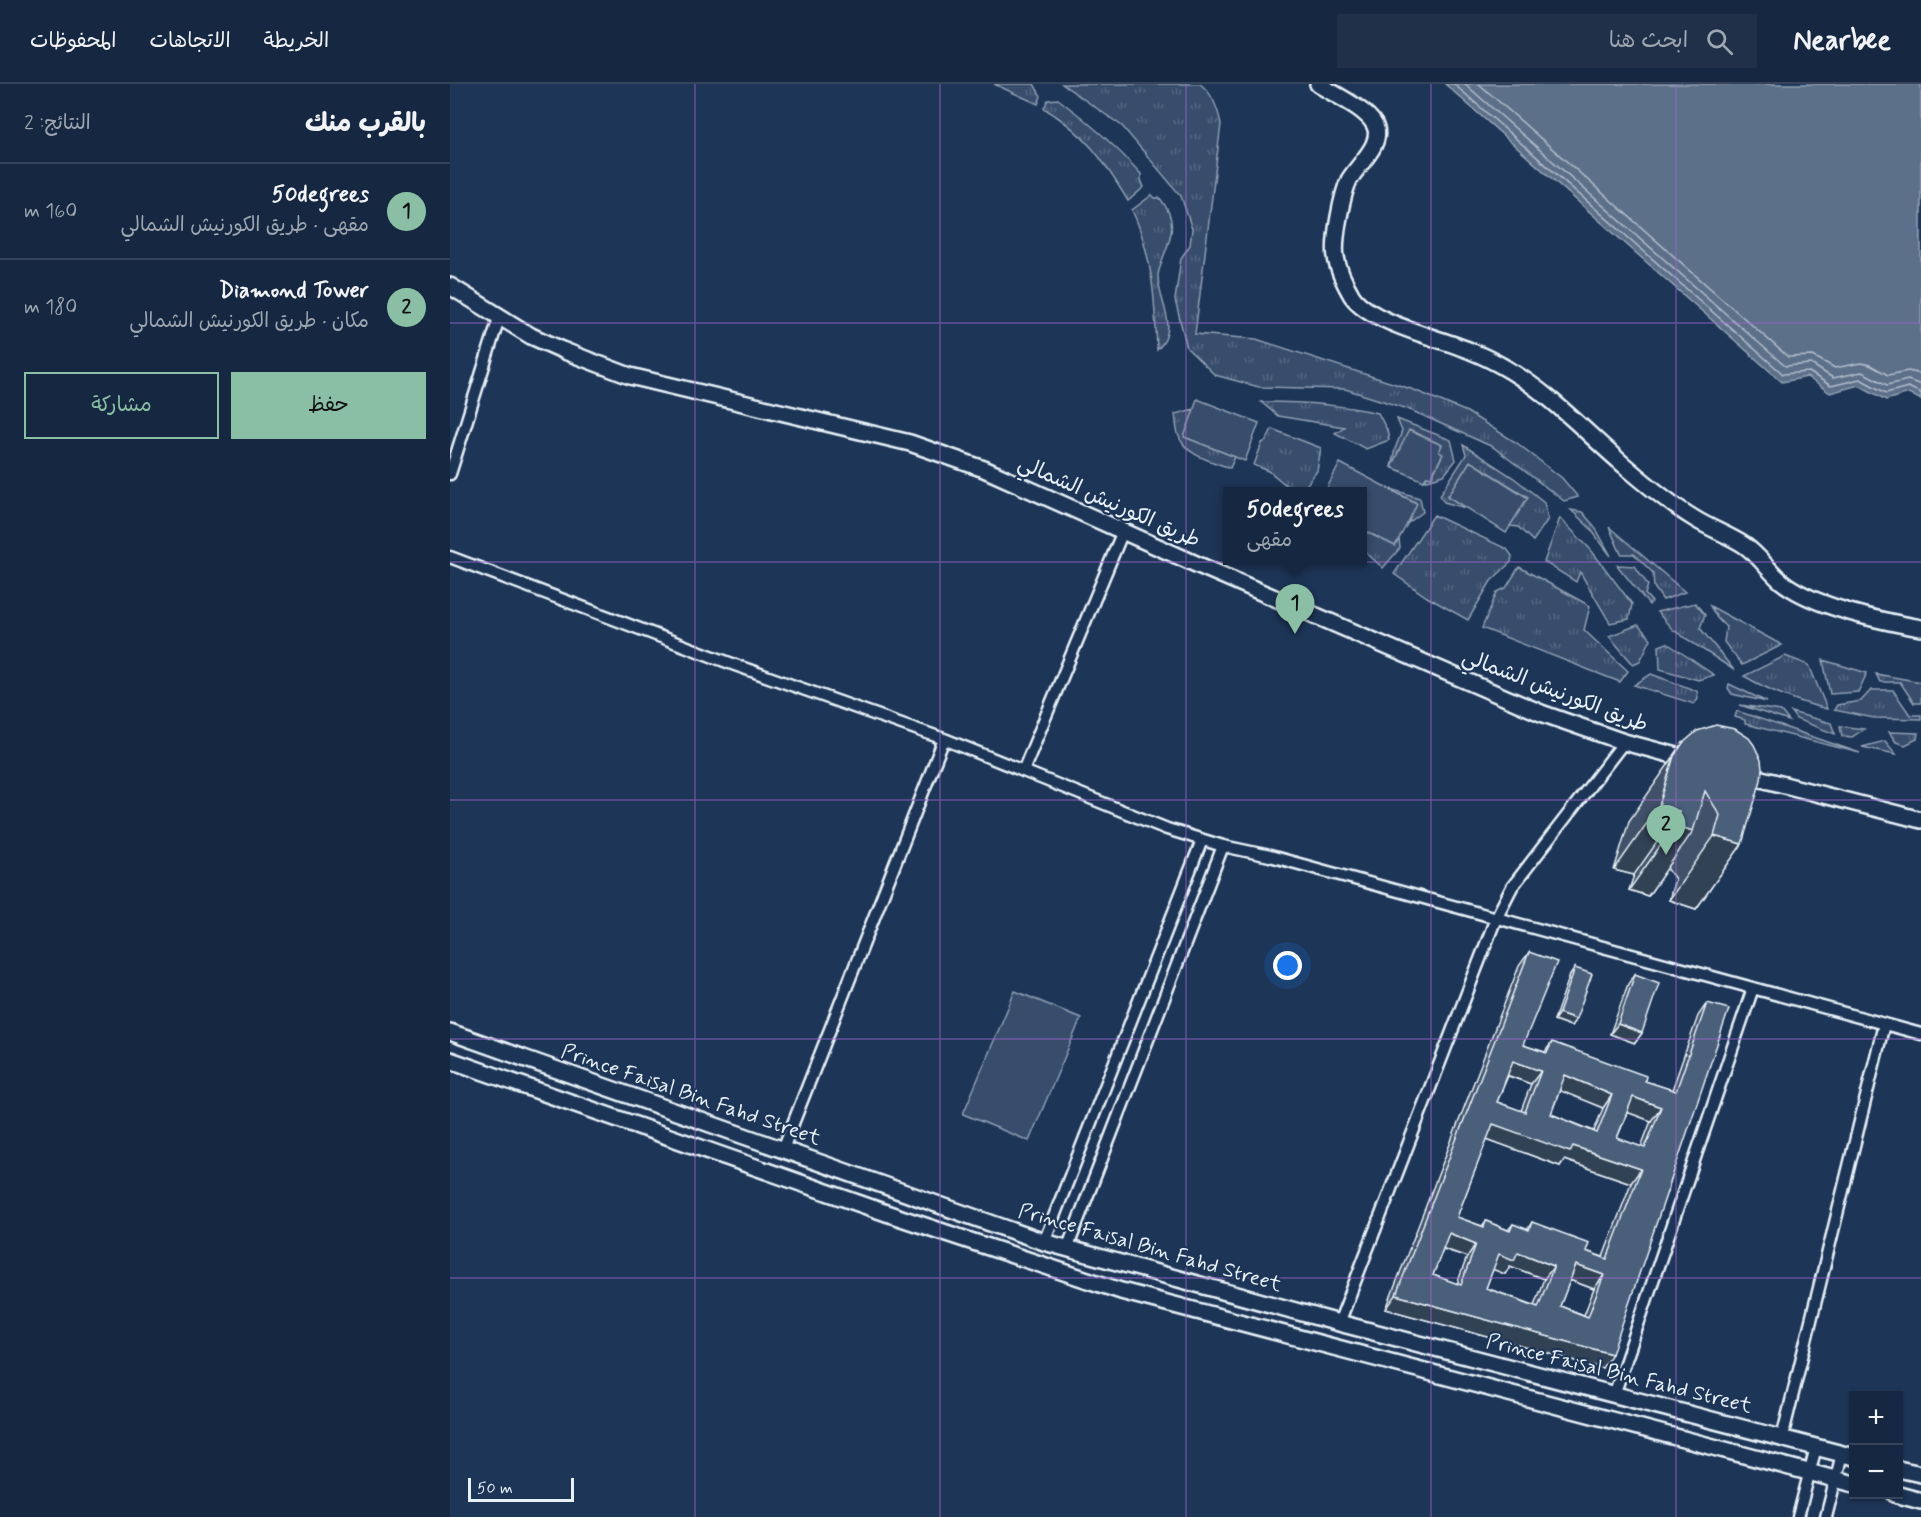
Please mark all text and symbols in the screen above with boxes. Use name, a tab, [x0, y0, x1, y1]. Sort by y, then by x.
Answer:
search box	[1337, 14, 1757, 68]
text: Nearbee	[1793, 23, 1891, 60]
icon: search	[1703, 25, 1736, 58]
text: المحفوظات	[30, 27, 116, 55]
text: الاتجاهات	[149, 27, 231, 55]
text: الخريطة	[264, 27, 329, 55]
text: ابحث هنا	[1609, 27, 1688, 55]
text: بالقرب منك	[305, 107, 426, 141]
text: النتائج: 2	[24, 110, 91, 137]
text: 50degrees	[272, 181, 369, 209]
text: 160 m	[24, 198, 77, 225]
text: 1	[402, 198, 411, 225]
text: مقهى · طريق الكورنيش الشمالي	[121, 212, 369, 239]
text: Diamond Tower	[219, 277, 369, 305]
text: 180 m	[24, 294, 77, 321]
text: 2	[402, 294, 411, 321]
text: مكان · طريق الكورنيش الشمالي	[129, 308, 369, 335]
button: مشاركة	[24, 372, 219, 439]
button: حفظ	[231, 372, 426, 439]
street label: طريق الكورنيش الشمالي	[1012, 449, 1205, 558]
popup	[1223, 487, 1367, 565]
text: 50degrees	[1246, 496, 1344, 524]
text: مقهى	[1246, 527, 1292, 554]
pin: 1	[1276, 584, 1314, 634]
street label: طريق الكورنيش الشمالي	[1457, 643, 1652, 743]
pin: 2	[1646, 806, 1686, 855]
your location	[1273, 951, 1302, 980]
street label: Prince Faisal Bin Fahd Street	[558, 1037, 825, 1153]
street label: Prince Faisal Bin Fahd Street	[1015, 1197, 1286, 1299]
street label: Prince Faisal Bin Fahd Street	[1483, 1327, 1755, 1421]
map controls	[1849, 1391, 1903, 1499]
button: +	[1849, 1391, 1903, 1445]
button: −	[1849, 1445, 1903, 1499]
scale bar	[468, 1475, 574, 1502]
text: 50 m	[477, 1478, 513, 1499]

